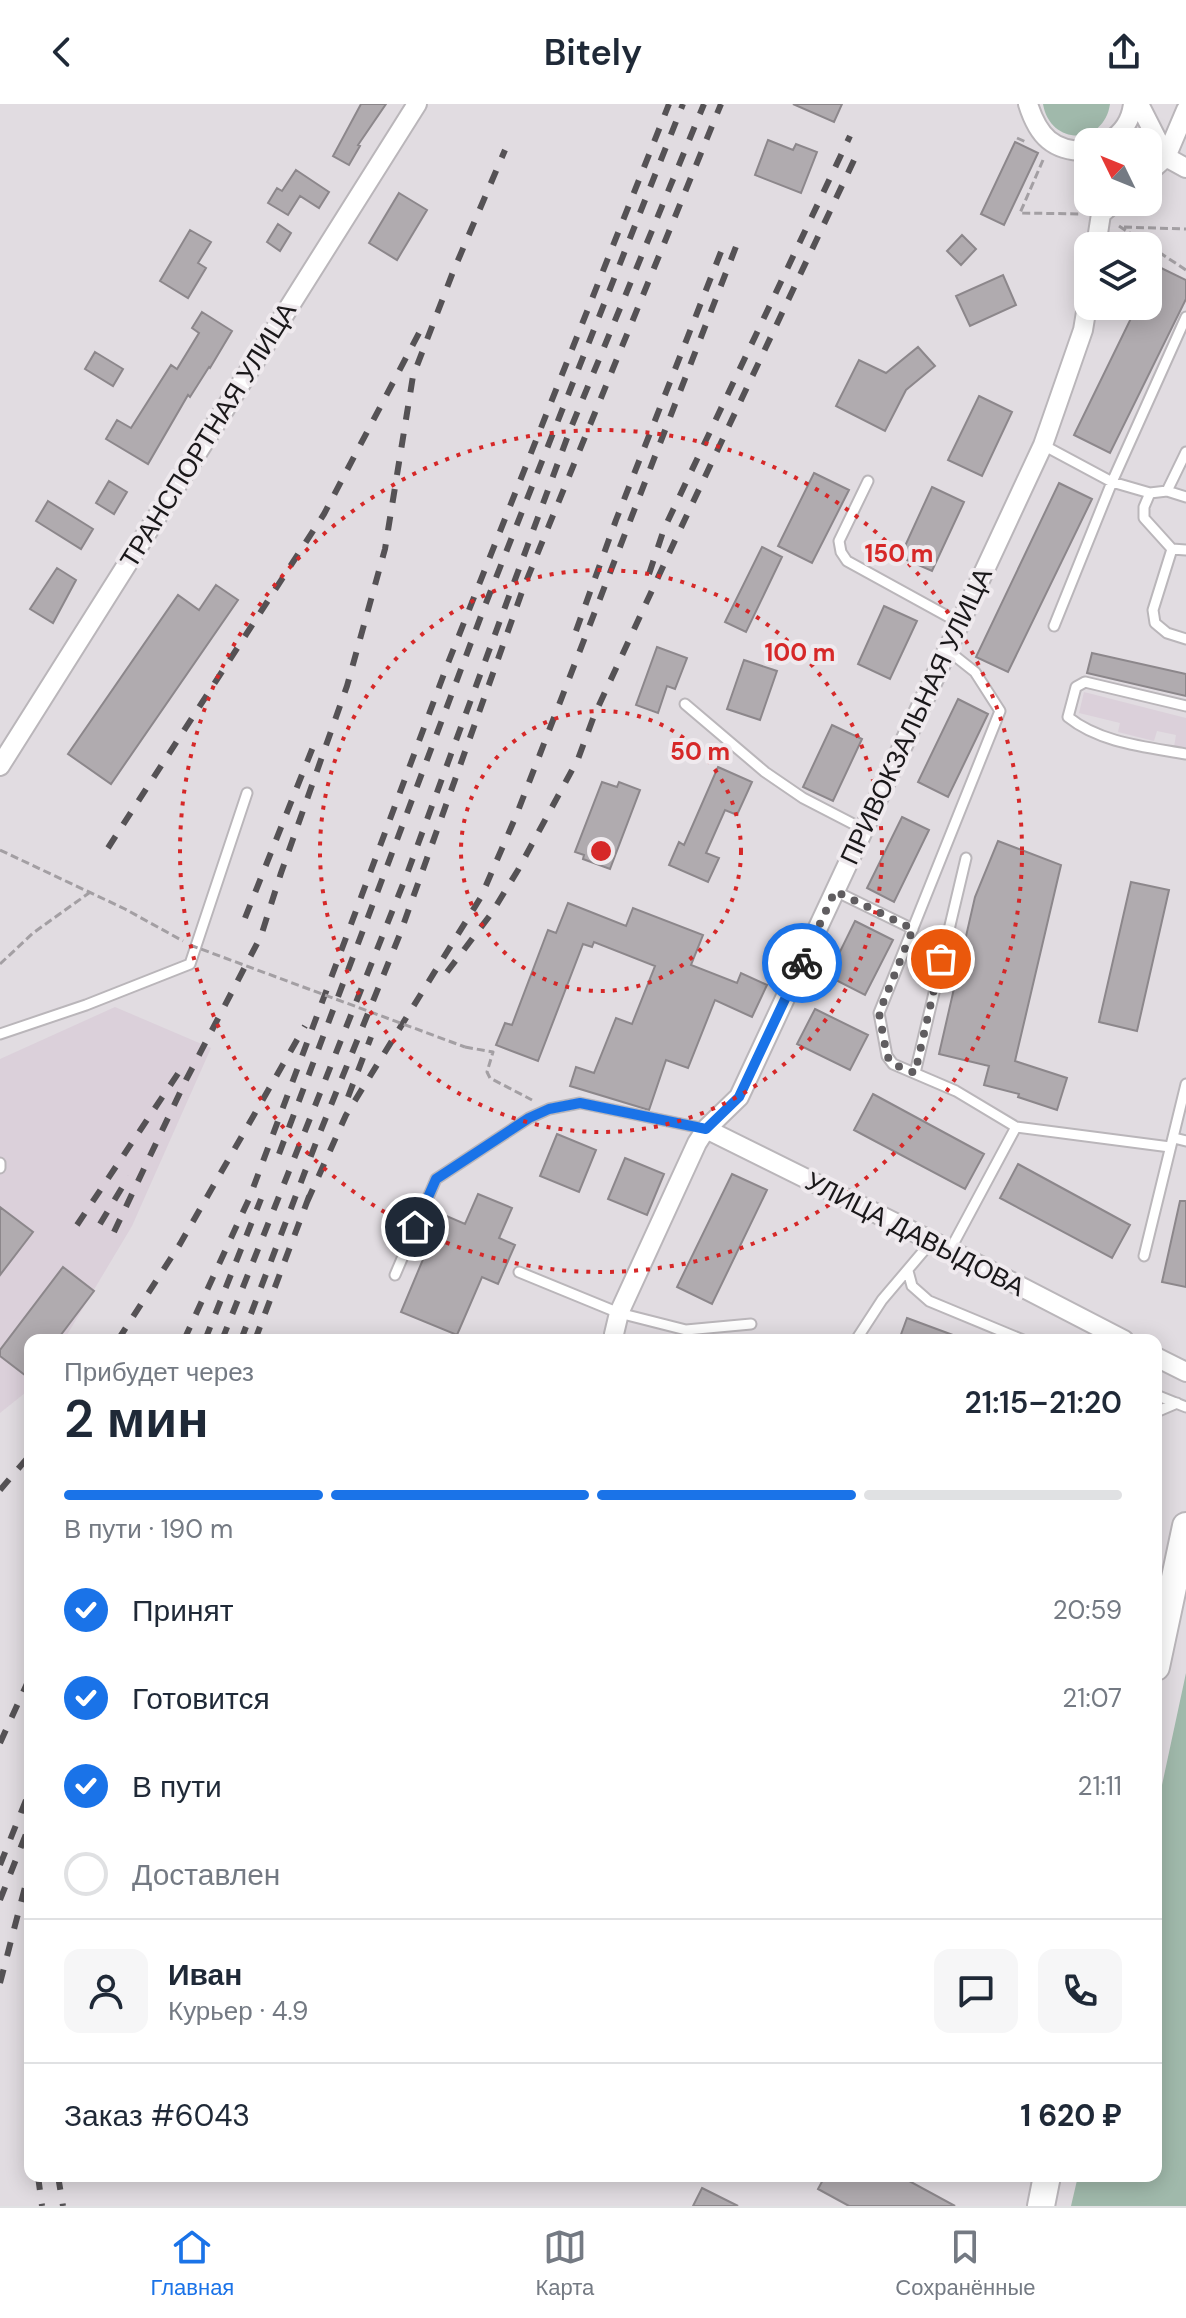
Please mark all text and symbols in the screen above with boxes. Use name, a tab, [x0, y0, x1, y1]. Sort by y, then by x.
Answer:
text: Bitely	[544, 29, 642, 76]
icon: back	[40, 30, 84, 74]
icon: share	[1102, 30, 1146, 74]
north arrow	[1074, 128, 1162, 216]
map controls	[1074, 128, 1162, 320]
button: layers	[1074, 232, 1162, 320]
street label: ТРАНСПОРТНАЯ УЛИЦА	[112, 295, 304, 574]
text: 150 m	[865, 538, 933, 569]
street label: ПРИВОКЗАЛЬНАЯ УЛИЦА	[832, 561, 1000, 870]
text: 100 m	[765, 637, 835, 668]
text: 50 m	[670, 736, 730, 767]
centre of rings	[587, 837, 615, 865]
courier	[762, 923, 842, 1003]
pin	[907, 925, 975, 993]
icon: bag	[919, 937, 963, 981]
icon: bike	[780, 941, 824, 985]
street label: УЛИЦА ДАВЫДОВА	[800, 1164, 1031, 1304]
pin	[381, 1193, 449, 1261]
icon: home	[393, 1205, 437, 1249]
text: Прибудет через	[64, 1355, 254, 1389]
text: 21:15–21:20	[964, 1383, 1122, 1422]
text: 2 мин	[64, 1385, 209, 1453]
text: В пути · 190 m	[64, 1512, 233, 1546]
icon: check	[64, 1588, 108, 1632]
text: Принят	[132, 1591, 234, 1630]
text: 20:59	[1053, 1593, 1122, 1627]
icon: check	[64, 1676, 108, 1720]
text: Готовится	[132, 1679, 270, 1718]
text: 21:07	[1062, 1681, 1122, 1715]
icon: check	[64, 1764, 108, 1808]
text: В пути	[132, 1767, 222, 1806]
text: 21:11	[1077, 1769, 1122, 1803]
text: Доставлен	[132, 1855, 280, 1894]
button: person	[64, 1949, 148, 2033]
button: chat	[934, 1949, 1018, 2033]
button: phone	[1038, 1949, 1122, 2033]
text: Иван	[168, 1955, 242, 1994]
text: Курьер · 4.9	[168, 1994, 308, 2028]
text: Заказ #6043	[64, 2096, 250, 2135]
text: 1 620 ₽	[1020, 2096, 1122, 2135]
tab: Главная	[151, 2225, 234, 2302]
tab: Карта	[535, 2225, 594, 2302]
tab: Сохранённые	[895, 2225, 1035, 2302]

